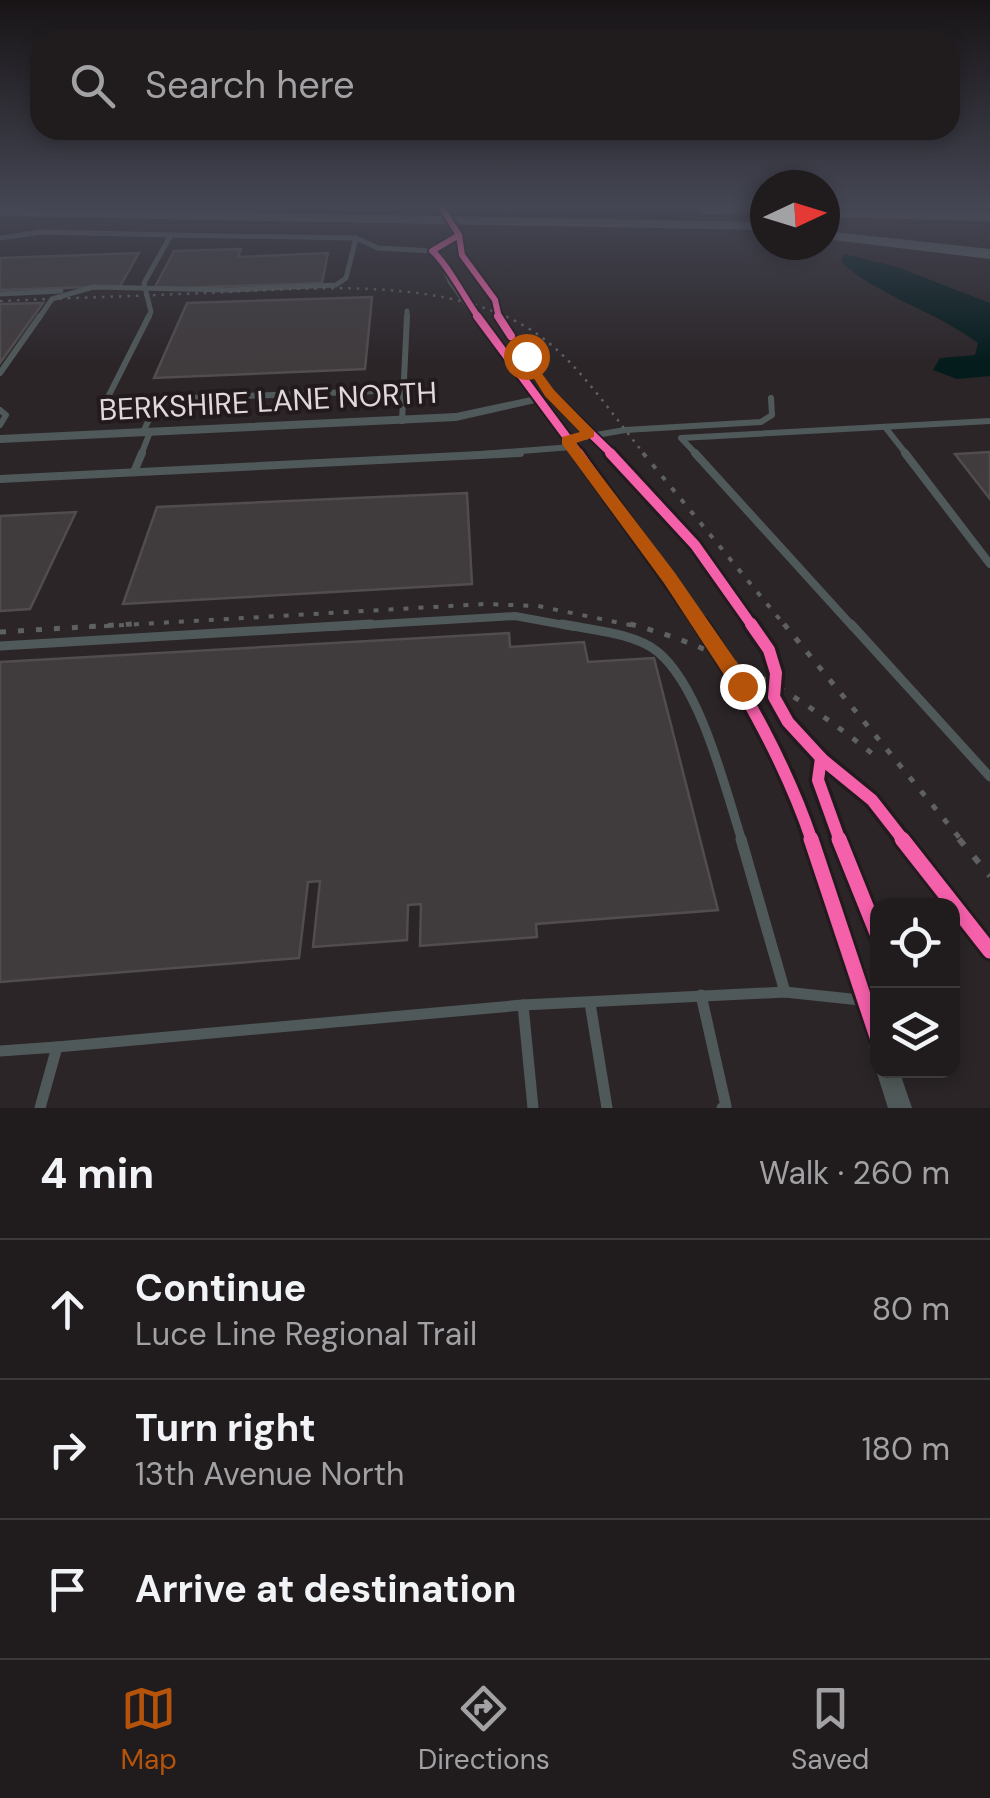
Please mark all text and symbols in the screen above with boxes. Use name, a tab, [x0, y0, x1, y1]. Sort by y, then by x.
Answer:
search box	[30, 30, 960, 140]
icon: search	[65, 58, 120, 113]
text: Search here	[145, 60, 355, 110]
north arrow	[750, 170, 840, 260]
route start	[504, 334, 550, 380]
street label: BERKSHIRE LANE NORTH	[98, 373, 438, 429]
route end	[720, 664, 766, 710]
map controls	[870, 898, 960, 1078]
button: locate	[870, 898, 960, 988]
button: layers	[870, 988, 960, 1078]
text: 4 min	[40, 1146, 154, 1201]
text: Walk · 260 m	[759, 1152, 950, 1194]
text: Continue	[135, 1263, 306, 1313]
icon: ahead	[40, 1282, 95, 1337]
text: 80 m	[872, 1288, 950, 1330]
text: Luce Line Regional Trail	[135, 1313, 477, 1355]
text: Turn right	[135, 1403, 316, 1453]
icon: right	[40, 1422, 95, 1477]
text: 180 m	[862, 1428, 950, 1470]
text: 13th Avenue North	[135, 1453, 404, 1495]
icon: arrive	[40, 1562, 95, 1617]
text: Arrive at destination	[135, 1564, 517, 1614]
tab: Map	[121, 1681, 177, 1778]
tab: Directions	[418, 1681, 550, 1778]
tab: Saved	[791, 1681, 869, 1778]

